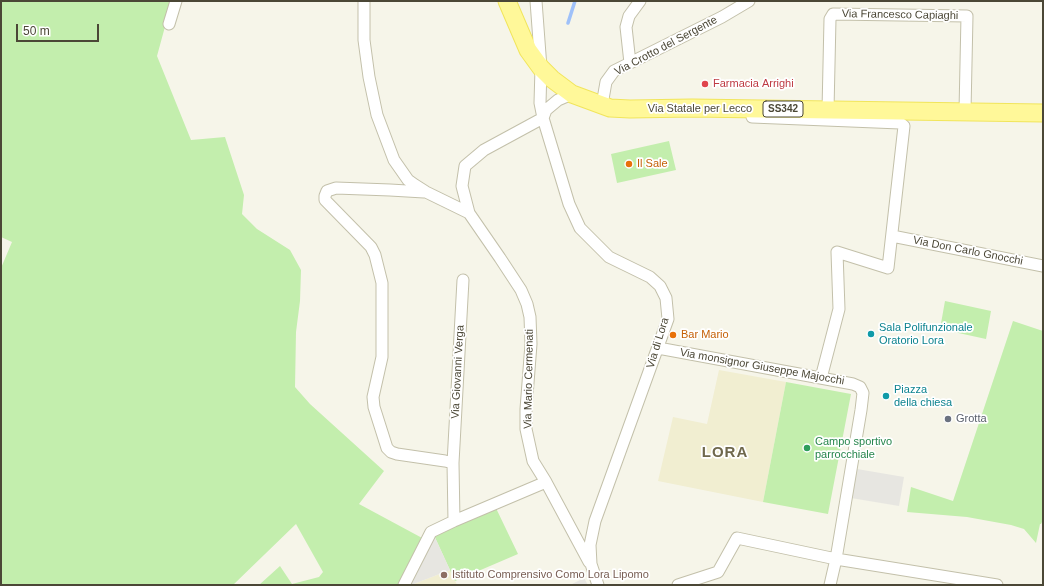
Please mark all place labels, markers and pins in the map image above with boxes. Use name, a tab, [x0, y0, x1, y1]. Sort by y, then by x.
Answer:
place label: Farmacia Arrighi	[713, 77, 794, 91]
marker: Farmacia Arrighi	[700, 79, 710, 89]
place label: Il Sale	[637, 157, 668, 171]
marker: Il Sale	[624, 159, 634, 169]
place label: Sala Polifunzionale Oratorio Lora	[879, 321, 973, 347]
place label: Bar Mario	[681, 328, 729, 342]
marker: Sala Polifunzionale Oratorio Lora	[866, 329, 876, 339]
marker: Bar Mario	[668, 330, 678, 340]
place label: Piazza della chiesa	[894, 383, 952, 409]
marker: Piazza della chiesa	[881, 391, 891, 401]
place label: Grotta	[956, 412, 987, 426]
marker: Grotta	[943, 414, 953, 424]
place label: Campo sportivo parrocchiale	[815, 435, 892, 461]
marker: Campo sportivo parrocchiale	[802, 443, 812, 453]
place label: Istituto Comprensivo Como Lora Lipomo	[452, 568, 649, 582]
marker: Istituto Comprensivo Como Lora Lipomo	[439, 570, 449, 580]

